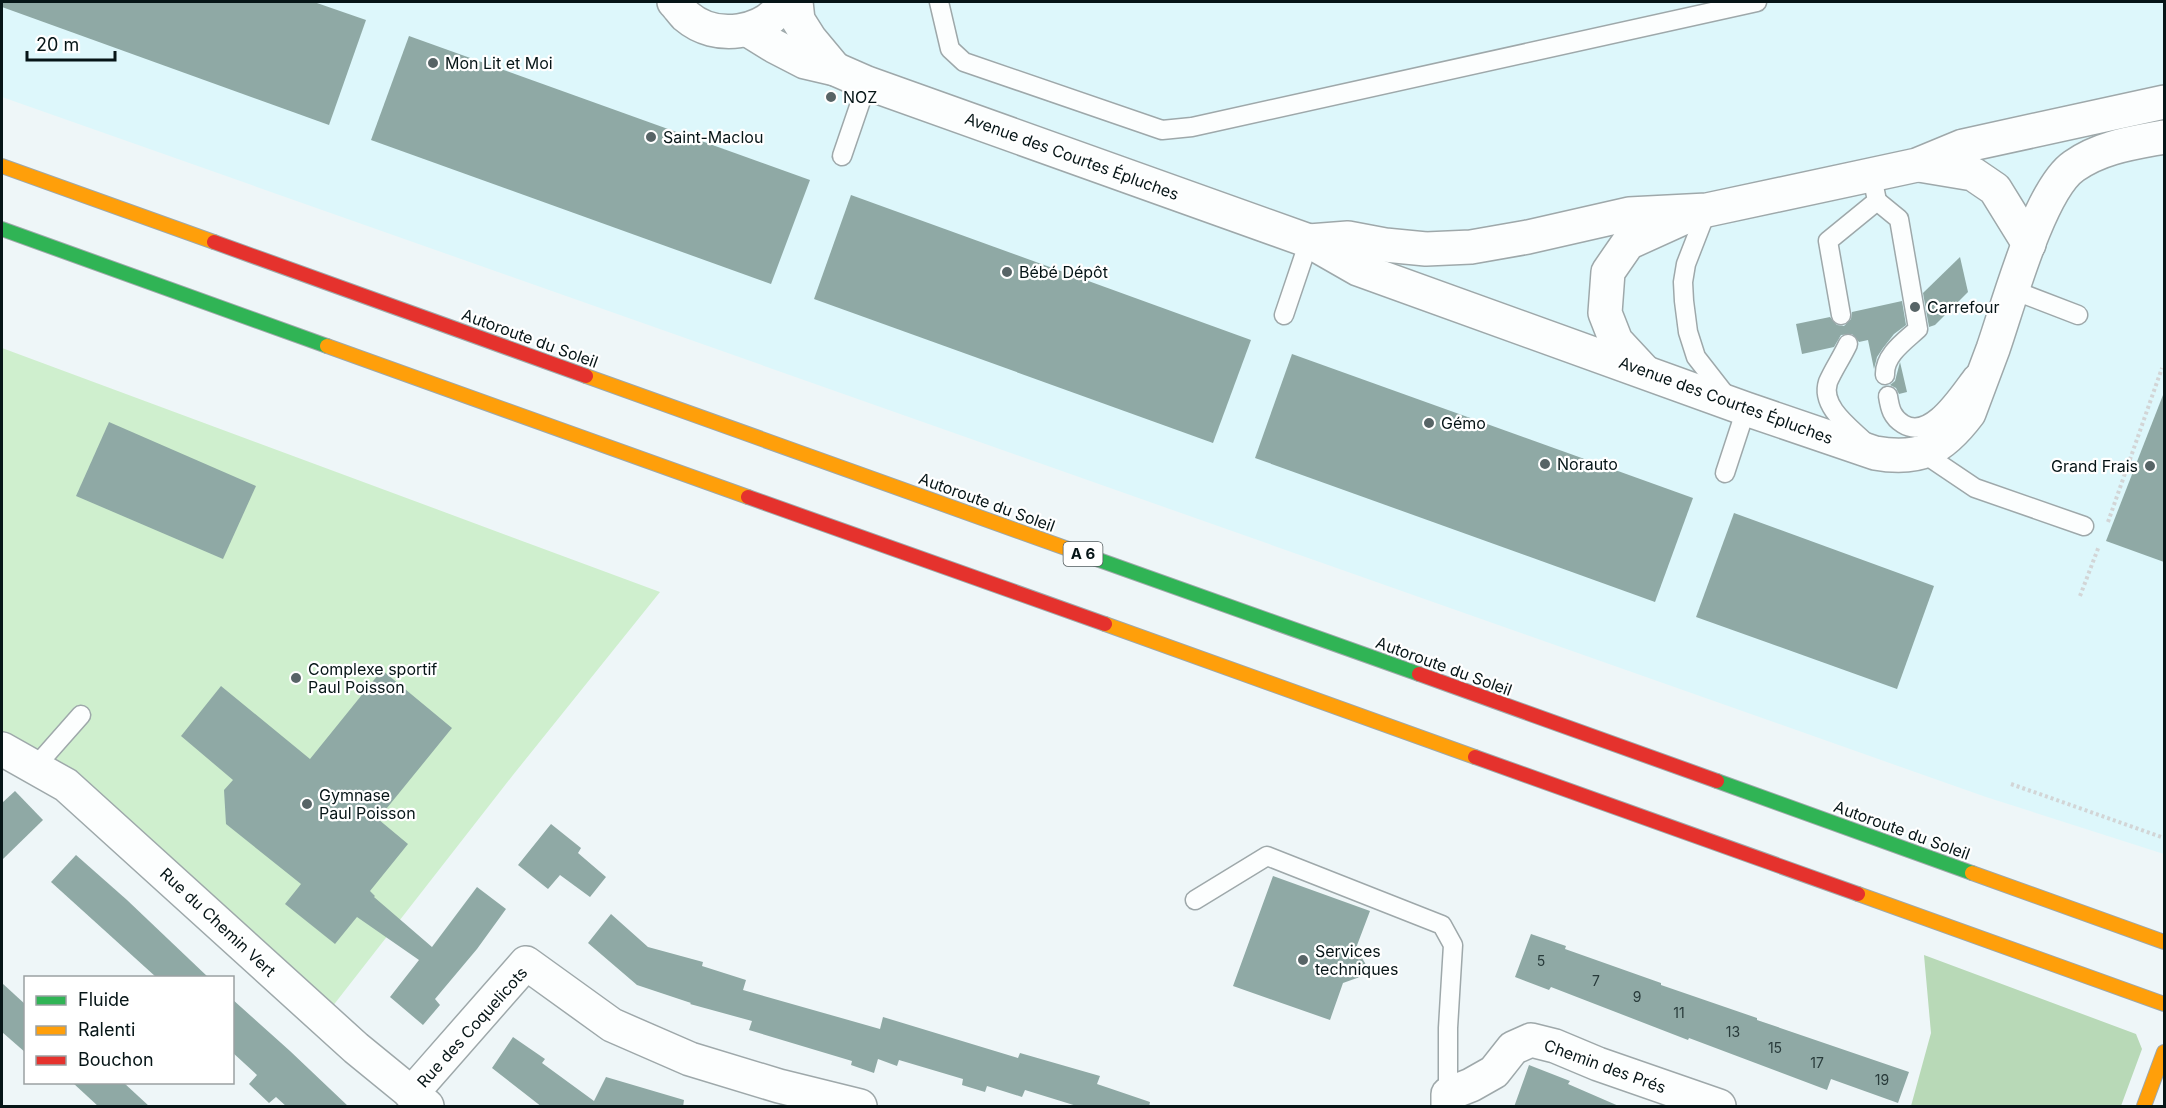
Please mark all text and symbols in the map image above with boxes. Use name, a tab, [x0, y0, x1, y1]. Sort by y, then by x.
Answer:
scale bar	[27, 24, 116, 62]
text: 20 m	[36, 34, 79, 55]
place label: Mon Lit et Moi	[445, 53, 553, 73]
marker: Mon Lit et Moi	[426, 56, 440, 70]
place label: NOZ	[843, 87, 877, 107]
marker: NOZ	[824, 90, 838, 104]
street label: Avenue des Courtes Épluches	[962, 108, 1182, 204]
place label: Saint-Maclou	[663, 127, 763, 147]
marker: Saint-Maclou	[644, 130, 658, 144]
place label: Bébé Dépôt	[1019, 262, 1108, 282]
marker: Bébé Dépôt	[1000, 265, 1014, 279]
place label: Carrefour	[1927, 297, 2000, 317]
marker: Carrefour	[1908, 300, 1922, 314]
street label: Autoroute du Soleil	[459, 304, 601, 372]
street label: Avenue des Courtes Épluches	[1616, 352, 1836, 448]
place label: Gémo	[1441, 413, 1486, 433]
marker: Gémo	[1422, 416, 1436, 430]
place label: Norauto	[1557, 454, 1618, 474]
place label: Grand Frais	[2051, 456, 2138, 476]
marker: Norauto	[1538, 457, 1552, 471]
marker: Grand Frais	[2143, 459, 2157, 473]
street label: Autoroute du Soleil	[916, 468, 1058, 536]
road number: A 6	[1064, 542, 1102, 566]
street label: Autoroute du Soleil	[1373, 632, 1515, 700]
place label: Complexe sportif Paul Poisson	[308, 659, 437, 697]
marker: Complexe sportif Paul Poisson	[289, 671, 303, 685]
place label: Gymnase Paul Poisson	[319, 785, 416, 823]
street label: Autoroute du Soleil	[1831, 796, 1973, 864]
marker: Gymnase Paul Poisson	[300, 797, 314, 811]
street label: Rue du Chemin Vert	[156, 863, 280, 981]
place label: Services techniques	[1315, 941, 1398, 979]
house number: 5	[1537, 952, 1545, 969]
marker: Services techniques	[1296, 953, 1310, 967]
street label: Rue des Coquelicots	[413, 963, 531, 1091]
house number: 7	[1592, 972, 1600, 989]
legend	[24, 976, 234, 1084]
house number: 9	[1633, 988, 1641, 1005]
text: Fluide	[78, 989, 130, 1010]
house number: 11	[1673, 1004, 1685, 1021]
text: Ralenti	[78, 1019, 135, 1040]
house number: 13	[1726, 1023, 1740, 1040]
street label: Chemin des Prés	[1541, 1035, 1669, 1097]
house number: 15	[1768, 1039, 1782, 1056]
text: Bouchon	[78, 1049, 154, 1070]
house number: 17	[1810, 1054, 1824, 1071]
house number: 19	[1875, 1071, 1889, 1088]

